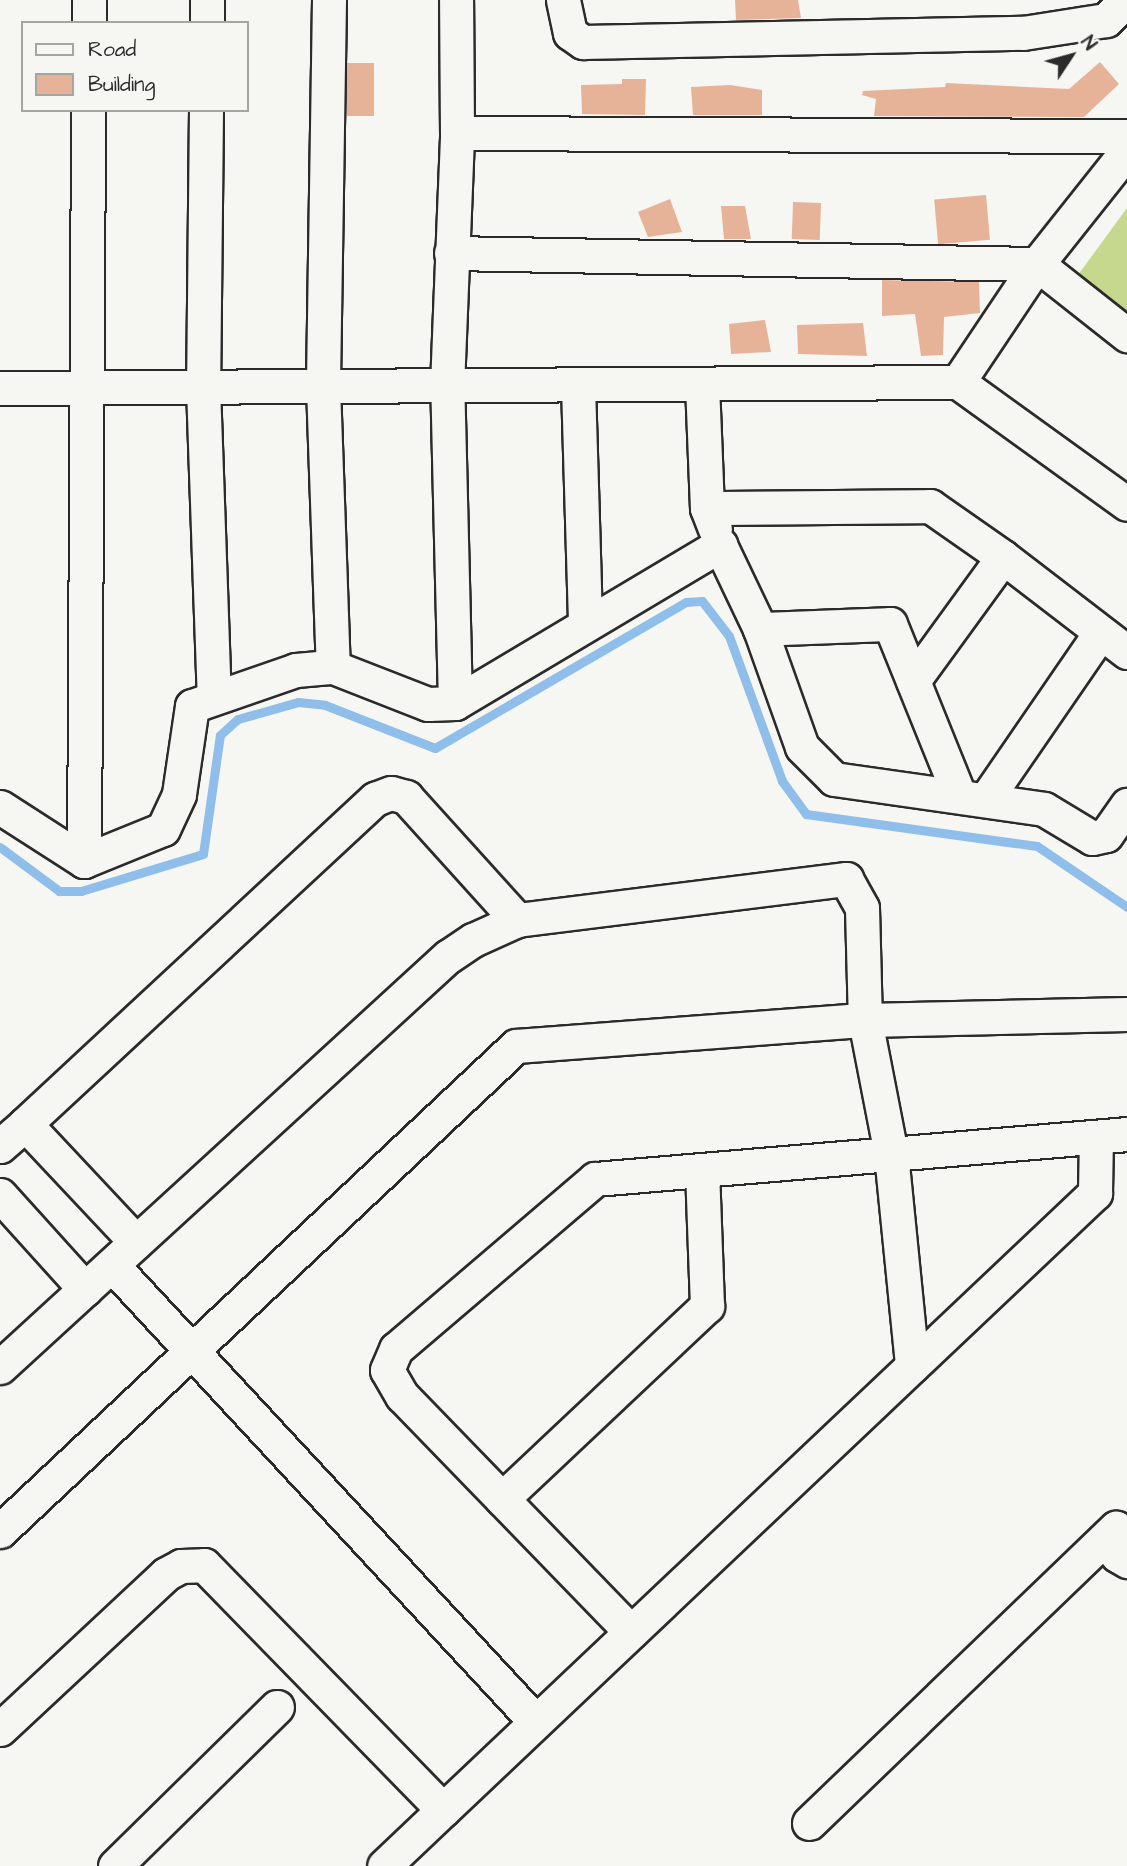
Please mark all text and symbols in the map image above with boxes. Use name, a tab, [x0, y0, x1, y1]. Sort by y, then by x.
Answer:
legend	[21, 21, 248, 112]
north arrow	[1036, 21, 1106, 91]
text: N	[1074, 31, 1103, 56]
text: Road	[88, 35, 136, 64]
text: Building	[88, 70, 155, 99]

